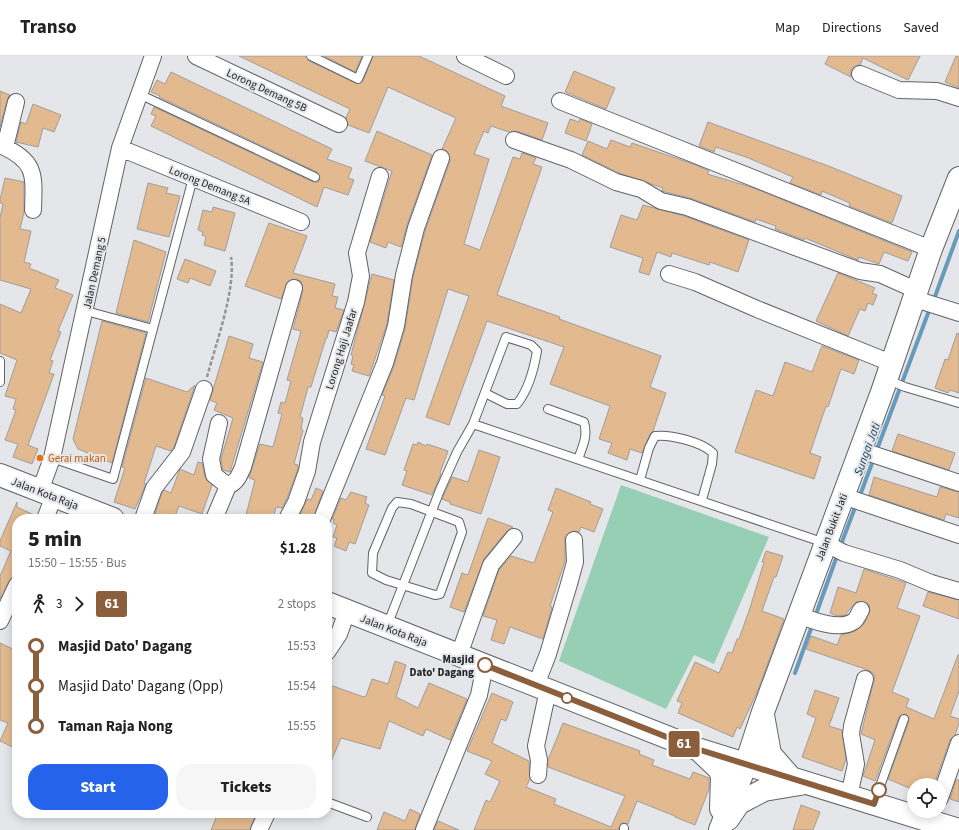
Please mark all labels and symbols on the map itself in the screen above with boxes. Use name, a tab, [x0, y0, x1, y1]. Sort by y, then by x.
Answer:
street label: Lorong Demang 5B	[224, 65, 310, 116]
street label: Lorong Demang 5A	[167, 162, 253, 209]
street label: Jalan Demang 5	[80, 236, 109, 311]
street label: Lorong Haji Jaafar	[322, 307, 361, 391]
water label: Sungai Jati	[850, 420, 885, 478]
place label: Gerai makan	[48, 451, 106, 466]
marker: Gerai makan	[35, 453, 45, 463]
street label: Jalan Kota Raja	[9, 474, 81, 513]
street label: Jalan Bukit Jati	[812, 491, 851, 563]
street label: Jalan Kota Raja	[358, 611, 430, 650]
place label: Masjid Dato' Dagang	[410, 652, 474, 680]
marker: Masjid Dato' Dagang	[477, 657, 493, 673]
unlabelled marker	[561, 692, 573, 704]
line badge: 61	[666, 731, 702, 757]
unlabelled marker	[871, 782, 887, 798]

